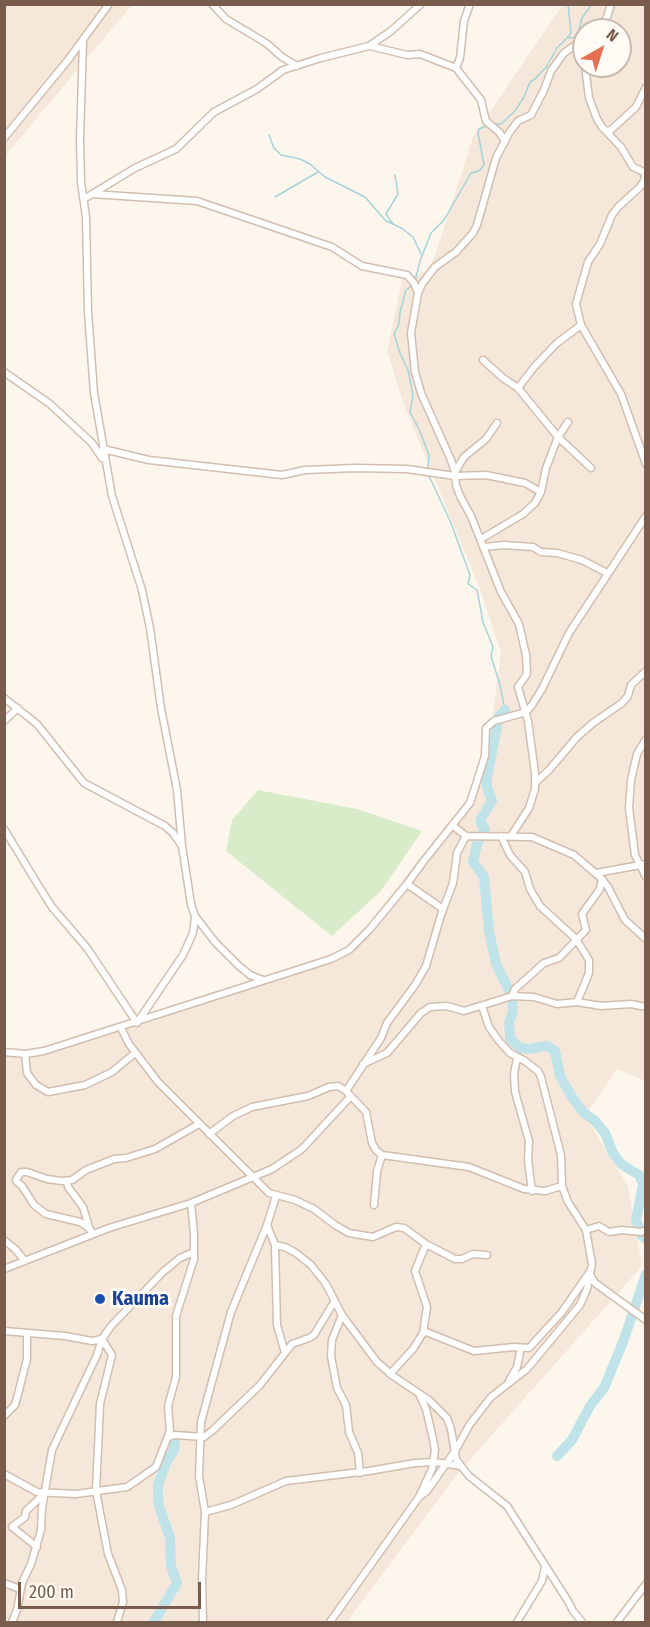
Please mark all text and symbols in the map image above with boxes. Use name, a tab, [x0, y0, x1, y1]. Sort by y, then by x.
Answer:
north arrow	[572, 18, 632, 78]
text: N	[603, 25, 622, 46]
place label: Kauma	[112, 1287, 169, 1311]
marker: Kauma	[93, 1292, 107, 1306]
scale bar	[21, 1570, 204, 1608]
text: 200 m	[29, 1581, 74, 1603]

